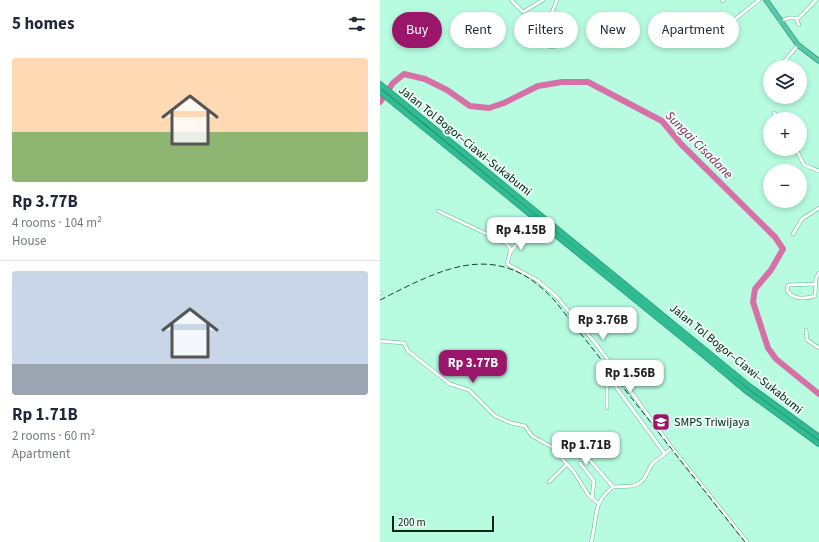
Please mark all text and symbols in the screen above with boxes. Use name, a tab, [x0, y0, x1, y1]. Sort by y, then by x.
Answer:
text: 5 homes	[12, 12, 74, 36]
chip: Buy	[392, 12, 442, 48]
chip: Rent	[450, 12, 506, 48]
chip: Filters	[514, 12, 578, 48]
chip: New	[586, 12, 640, 48]
chip: Apartment	[648, 12, 739, 48]
icon: filters	[346, 13, 368, 35]
map controls	[763, 60, 807, 208]
button: layers	[763, 60, 807, 104]
street label: Jalan Tol Bogor–Ciawi–Sukabumi	[395, 82, 535, 200]
icon: home	[154, 84, 226, 156]
water label: Sungai Cisadane	[661, 107, 737, 183]
button: +	[763, 112, 807, 156]
button: −	[763, 164, 807, 208]
text: Rp 3.77B	[12, 190, 78, 214]
text: 4 rooms · 104 m²	[12, 214, 102, 232]
pin: Rp 4.15B	[480, 217, 562, 251]
text: Rp 4.15B	[496, 221, 546, 239]
text: House	[12, 232, 47, 250]
icon: home	[154, 297, 226, 369]
street label: Jalan Tol Bogor–Ciawi–Sukabumi	[666, 300, 806, 418]
pin: Rp 3.76B	[562, 307, 644, 341]
text: Rp 3.76B	[578, 311, 628, 329]
pin: Rp 3.77B	[432, 350, 514, 384]
text: Rp 3.77B	[448, 354, 498, 372]
pin: Rp 1.56B	[589, 360, 671, 394]
text: Rp 1.56B	[605, 364, 655, 382]
text: Rp 1.71B	[12, 403, 78, 427]
school or university icon: SMPS Triwijaya	[651, 412, 671, 432]
place label: SMPS Triwijaya	[674, 414, 750, 431]
text: 2 rooms · 60 m²	[12, 427, 95, 445]
pin: Rp 1.71B	[545, 432, 627, 466]
text: Rp 1.71B	[561, 436, 611, 454]
text: Apartment	[12, 445, 70, 463]
scale bar	[392, 514, 494, 533]
text: 200 m	[398, 515, 426, 530]

